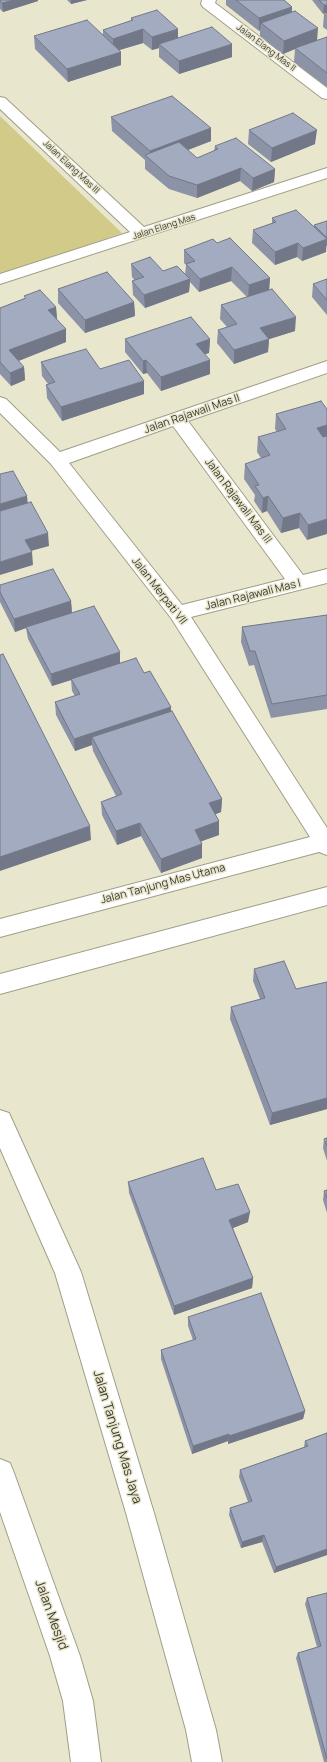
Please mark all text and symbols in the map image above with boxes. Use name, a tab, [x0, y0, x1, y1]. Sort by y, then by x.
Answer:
street label: Jalan Elang Mas II	[234, 22, 298, 74]
street label: Jalan Elang Mas III	[40, 138, 102, 196]
street label: Jalan Elang Mas	[131, 212, 197, 242]
street label: Jalan Rajawali Mas II	[142, 391, 242, 437]
street label: Jalan Rajawali Mas III	[202, 456, 274, 546]
street label: Jalan Merpati VII	[129, 555, 189, 627]
street label: Jalan Rajawali Mas I	[204, 577, 302, 613]
street label: Jalan Tanjung Mas Utama	[99, 861, 227, 907]
street label: Jalan Tanjung Mas Jaya	[89, 1368, 145, 1506]
street label: Jalan Mesjid	[31, 1578, 71, 1652]

